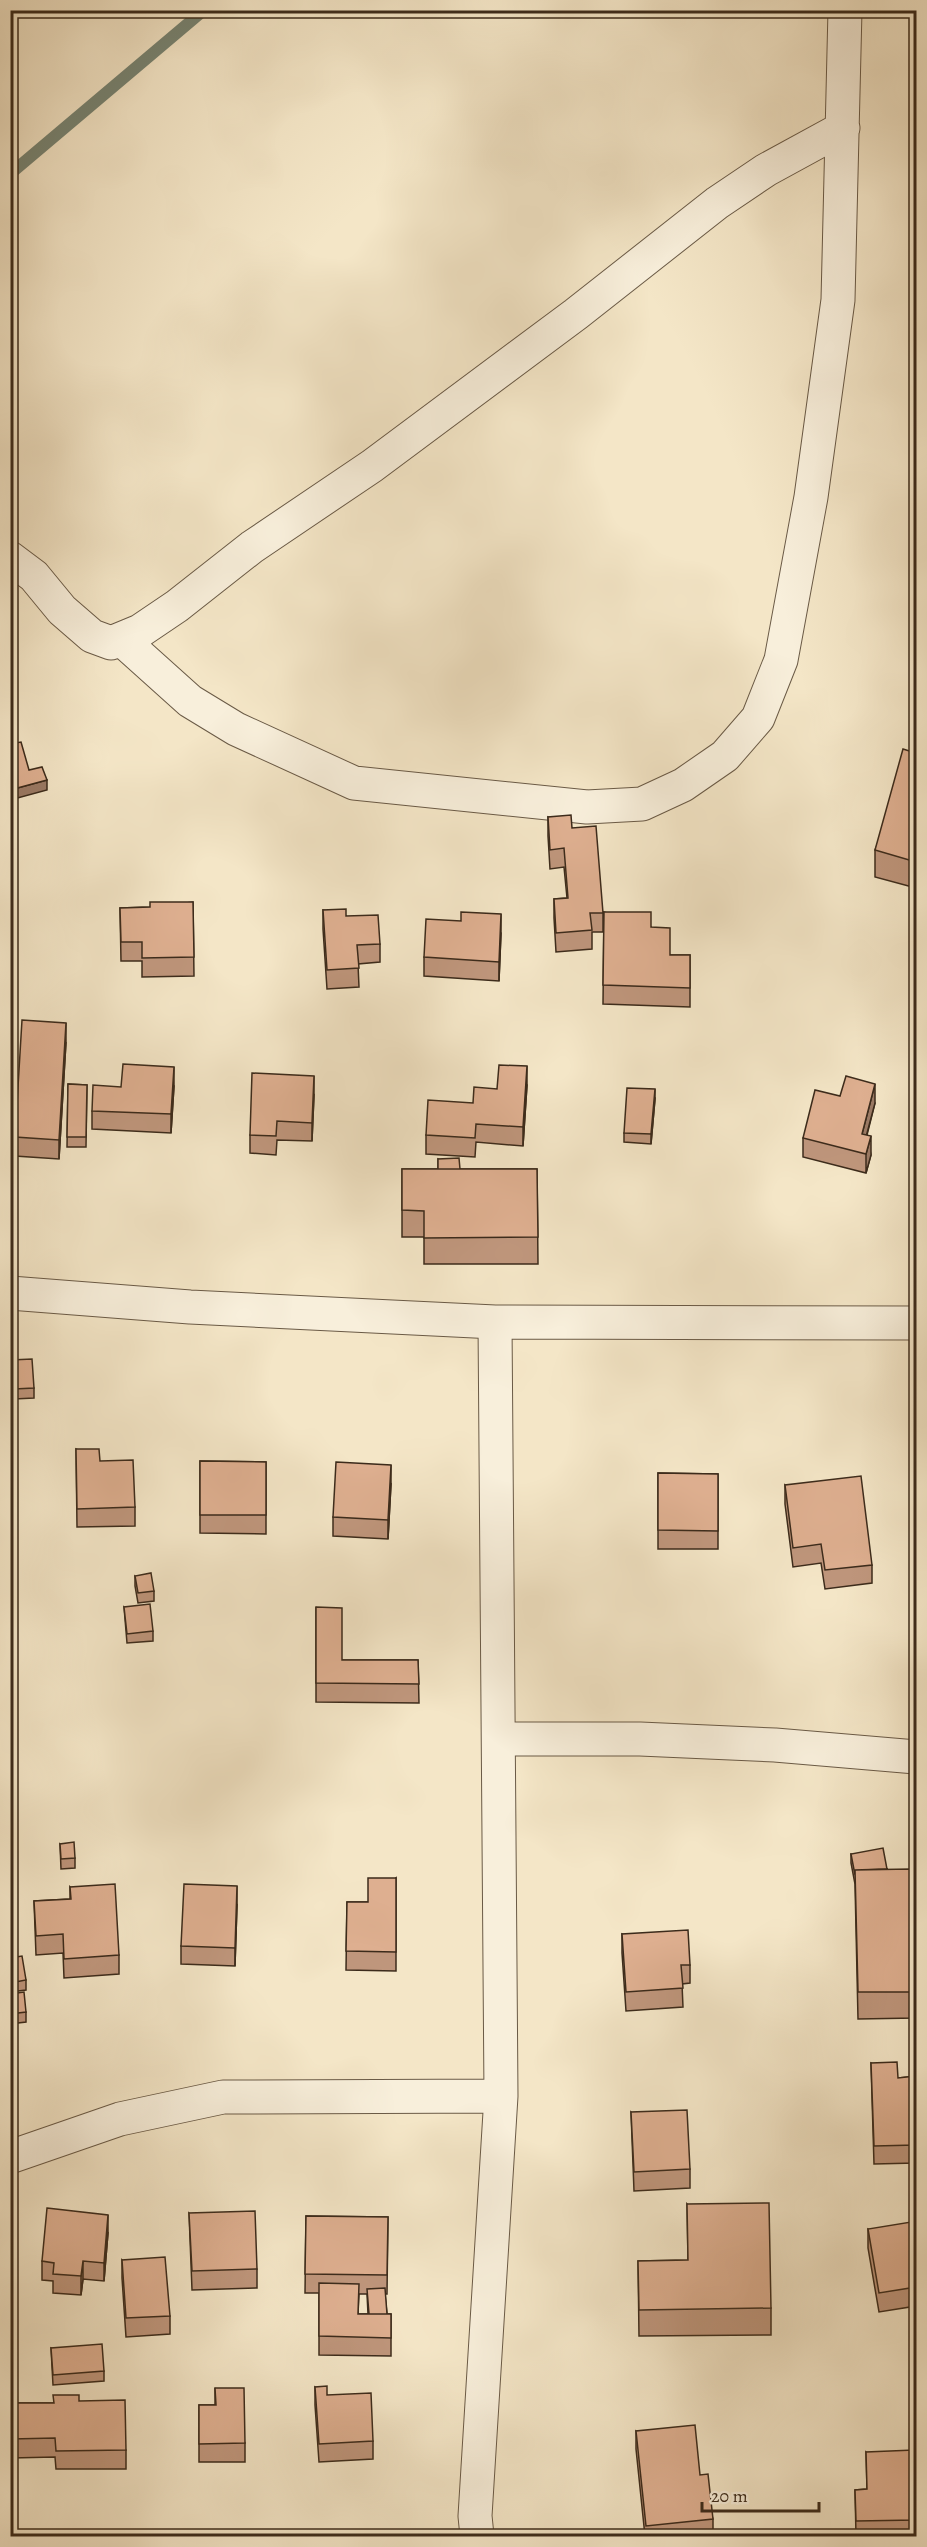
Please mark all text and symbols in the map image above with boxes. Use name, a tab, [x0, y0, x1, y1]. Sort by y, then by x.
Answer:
scale bar	[702, 2475, 819, 2513]
text: 20 m	[711, 2484, 748, 2508]

